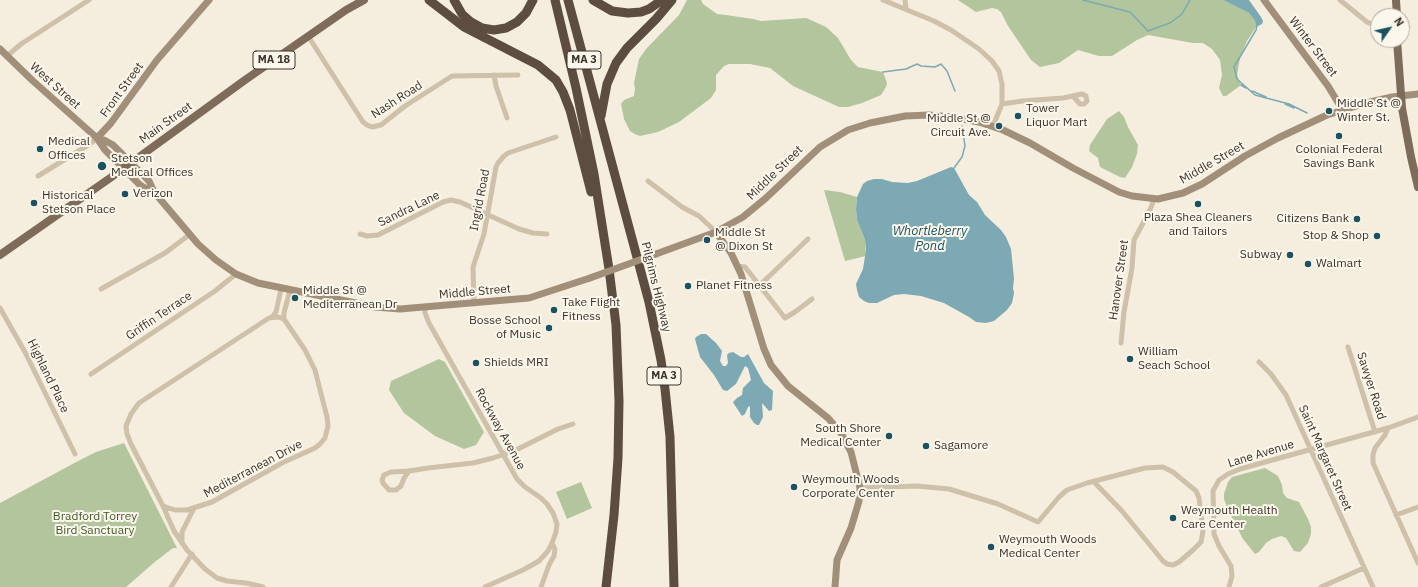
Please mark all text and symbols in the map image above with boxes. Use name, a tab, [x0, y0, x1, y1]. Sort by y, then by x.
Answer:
north arrow	[1370, 8, 1410, 48]
street label: Winter Street	[1286, 14, 1340, 80]
text: N	[1391, 15, 1407, 29]
road number: MA 18	[253, 51, 295, 69]
road number: MA 3	[567, 51, 601, 69]
street label: West Street	[27, 60, 83, 112]
street label: Front Street	[97, 60, 147, 120]
street label: Nash Road	[369, 78, 425, 122]
place label: Middle St @ Winter St.	[1337, 97, 1401, 125]
street label: Main Street	[137, 99, 195, 147]
place label: Tower Liquor Mart	[1026, 102, 1088, 130]
marker: Middle St @ Winter St.	[1324, 106, 1334, 116]
marker: Tower Liquor Mart	[1013, 111, 1023, 121]
place label: Middle St @ Circuit Ave.	[927, 112, 991, 140]
marker: Middle St @ Circuit Ave.	[994, 121, 1004, 131]
marker: Colonial Federal Savings Bank	[1334, 131, 1344, 141]
place label: Medical Offices	[48, 135, 90, 163]
street label: Middle Street	[1177, 139, 1247, 187]
street label: Middle Street	[744, 143, 806, 203]
place label: Colonial Federal Savings Bank	[1295, 143, 1383, 171]
marker: Medical Offices	[35, 144, 45, 154]
place label: Stetson Medical Offices	[111, 152, 193, 180]
marker: Stetson Medical Offices	[96, 160, 108, 172]
street label: Ingrid Road	[467, 168, 493, 232]
place label: Verizon	[133, 187, 173, 201]
street label: Sandra Lane	[376, 188, 442, 230]
place label: Historical Stetson Place	[42, 189, 116, 217]
marker: Verizon	[120, 189, 130, 199]
marker: Historical Stetson Place	[29, 198, 39, 208]
marker: Plaza Shea Cleaners and Tailors	[1193, 199, 1203, 209]
place label: Plaza Shea Cleaners and Tailors	[1144, 211, 1252, 239]
place label: Citizens Bank	[1276, 212, 1349, 226]
marker: Citizens Bank	[1352, 214, 1362, 224]
water label: Whortleberry Pond	[893, 223, 967, 254]
place label: Middle St @ Dixon St	[715, 226, 773, 254]
place label: Stop & Shop	[1303, 229, 1369, 243]
marker: Stop & Shop	[1372, 231, 1382, 241]
marker: Middle St @ Dixon St	[702, 235, 712, 245]
street label: Hanover Street	[1106, 239, 1132, 321]
street label: Pilgrims Highway	[638, 240, 674, 334]
place label: Subway	[1240, 248, 1282, 262]
marker: Subway	[1285, 250, 1295, 260]
place label: Walmart	[1316, 257, 1362, 271]
marker: Walmart	[1303, 259, 1313, 269]
place label: Planet Fitness	[696, 279, 772, 293]
marker: Planet Fitness	[683, 281, 693, 291]
street label: Middle Street	[438, 282, 512, 302]
place label: Middle St @ Mediterranean Dr	[303, 284, 397, 312]
street label: Griffin Terrace	[123, 289, 195, 343]
marker: Middle St @ Mediterranean Dr	[290, 293, 300, 303]
place label: Take Flight Fitness	[562, 296, 620, 324]
marker: Take Flight Fitness	[549, 305, 559, 315]
place label: Bosse School of Music	[469, 314, 541, 342]
marker: Bosse School of Music	[544, 323, 554, 333]
street label: Highland Place	[24, 337, 72, 415]
place label: William Seach School	[1138, 345, 1210, 373]
street label: Sawyer Road	[1353, 351, 1389, 421]
marker: William Seach School	[1125, 354, 1135, 364]
place label: Shields MRI	[484, 356, 548, 370]
marker: Shields MRI	[471, 358, 481, 368]
road number: MA 3	[647, 367, 681, 385]
street label: Rockway Avenue	[472, 386, 528, 472]
street label: Saint Margaret Street	[1295, 403, 1355, 513]
place label: South Shore Medical Center	[800, 422, 881, 450]
marker: South Shore Medical Center	[884, 431, 894, 441]
street label: Mediterranean Drive	[201, 437, 305, 501]
street label: Lane Avenue	[1226, 437, 1296, 471]
place label: Sagamore	[934, 439, 988, 453]
marker: Sagamore	[921, 441, 931, 451]
place label: Weymouth Woods Corporate Center	[802, 473, 900, 501]
marker: Weymouth Woods Corporate Center	[789, 482, 799, 492]
place label: Weymouth Health Care Center	[1181, 504, 1278, 532]
park label: Bradford Torrey Bird Sanctuary	[53, 510, 137, 538]
marker: Weymouth Health Care Center	[1168, 513, 1178, 523]
place label: Weymouth Woods Medical Center	[999, 533, 1097, 561]
marker: Weymouth Woods Medical Center	[986, 542, 996, 552]

